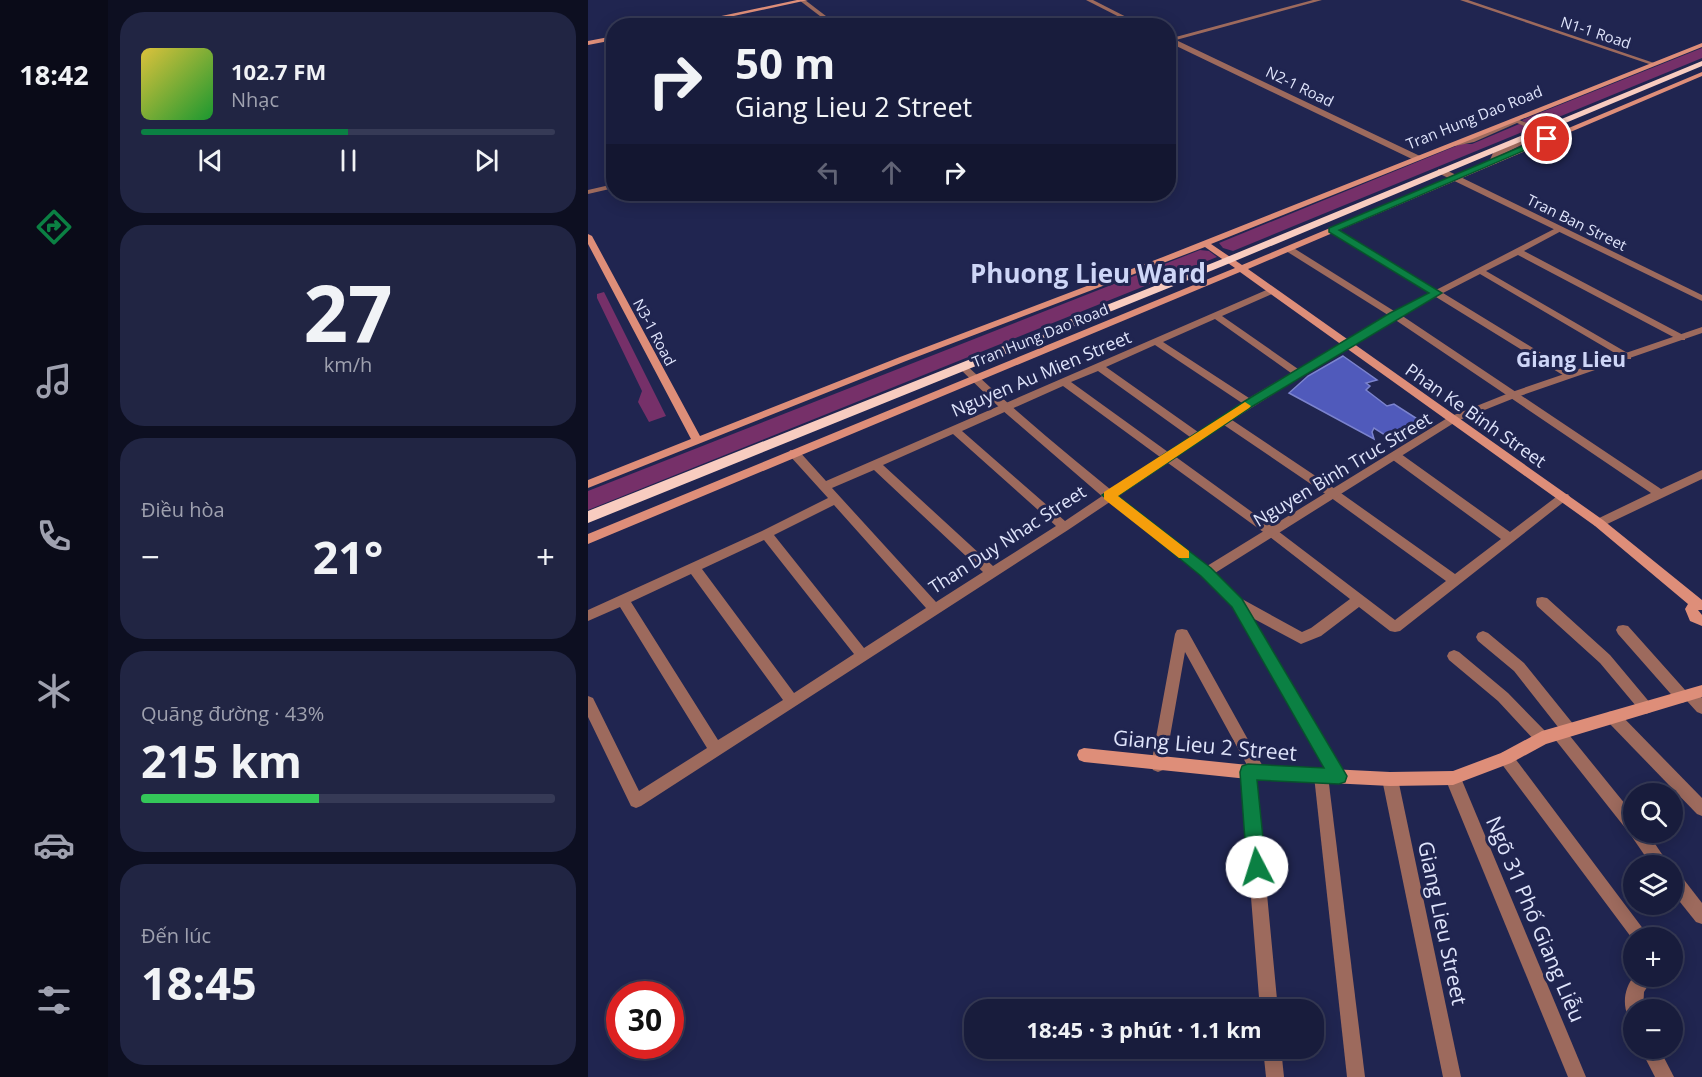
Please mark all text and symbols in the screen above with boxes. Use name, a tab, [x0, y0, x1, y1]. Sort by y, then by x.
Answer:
street label: N1-1 Road	[1558, 11, 1634, 53]
text: 50 m	[735, 34, 835, 91]
icon: right	[636, 42, 714, 120]
text: 18:42	[19, 56, 89, 93]
text: 102.7 FM	[231, 56, 326, 86]
street label: N2-1 Road	[1263, 61, 1337, 111]
street label: Tran Hung Dao Road	[1403, 81, 1545, 153]
text: Nhạc	[231, 86, 279, 113]
text: Giang Lieu 2 Street	[735, 88, 972, 125]
pin	[1521, 113, 1572, 164]
icon: arrive	[1530, 122, 1563, 155]
icon: previous	[194, 144, 227, 177]
icon: pause	[332, 144, 365, 177]
icon: next	[470, 144, 503, 177]
icon: left	[812, 156, 845, 189]
icon: ahead	[875, 156, 908, 189]
icon: right	[938, 156, 971, 189]
street label: Tran Ban Street	[1524, 189, 1630, 255]
icon: directions	[33, 206, 75, 248]
district label: Phuong Lieu Ward	[970, 255, 1206, 291]
text: 27	[303, 259, 393, 365]
street label: N3-1 Road	[629, 295, 681, 369]
street label: Tran Hung Dao Road	[969, 299, 1111, 371]
street label: Nguyen Au Mien Street	[947, 324, 1135, 422]
district label: Giang Lieu	[1516, 345, 1626, 373]
text: km/h	[324, 351, 372, 378]
street label: Phan Ke Binh Street	[1401, 357, 1551, 473]
icon: music	[33, 360, 75, 402]
street label: Nguyen Binh Truc Street	[1248, 406, 1436, 532]
street label: Than Duy Nhac Street	[924, 479, 1090, 599]
text: Điều hòa	[141, 496, 225, 523]
icon: phone	[33, 515, 75, 557]
text: 21°	[313, 526, 383, 587]
text: −	[141, 534, 160, 579]
text: +	[536, 534, 555, 579]
icon: climate	[33, 670, 75, 712]
text: Quãng đường · 43%	[141, 700, 324, 727]
street label: Giang Lieu 2 Street	[1112, 723, 1298, 767]
text: 215 km	[141, 730, 302, 791]
map controls	[1623, 783, 1683, 1059]
button: search	[1623, 783, 1683, 843]
street label: Ngõ 31 Phố Giang Liễu	[1480, 812, 1592, 1026]
icon: car	[33, 824, 75, 866]
position arrow	[1225, 835, 1289, 899]
street label: Giang Lieu Street	[1412, 838, 1474, 1008]
button: layers	[1623, 855, 1683, 915]
text: Đến lúc	[141, 922, 211, 949]
button: +	[1623, 927, 1683, 987]
text: 18:45	[141, 952, 257, 1013]
icon: filters	[33, 979, 75, 1021]
speed limit sign: 30	[606, 981, 684, 1059]
button: −	[1623, 999, 1683, 1059]
text: 18:45 · 3 phút · 1.1 km	[1026, 1014, 1262, 1044]

